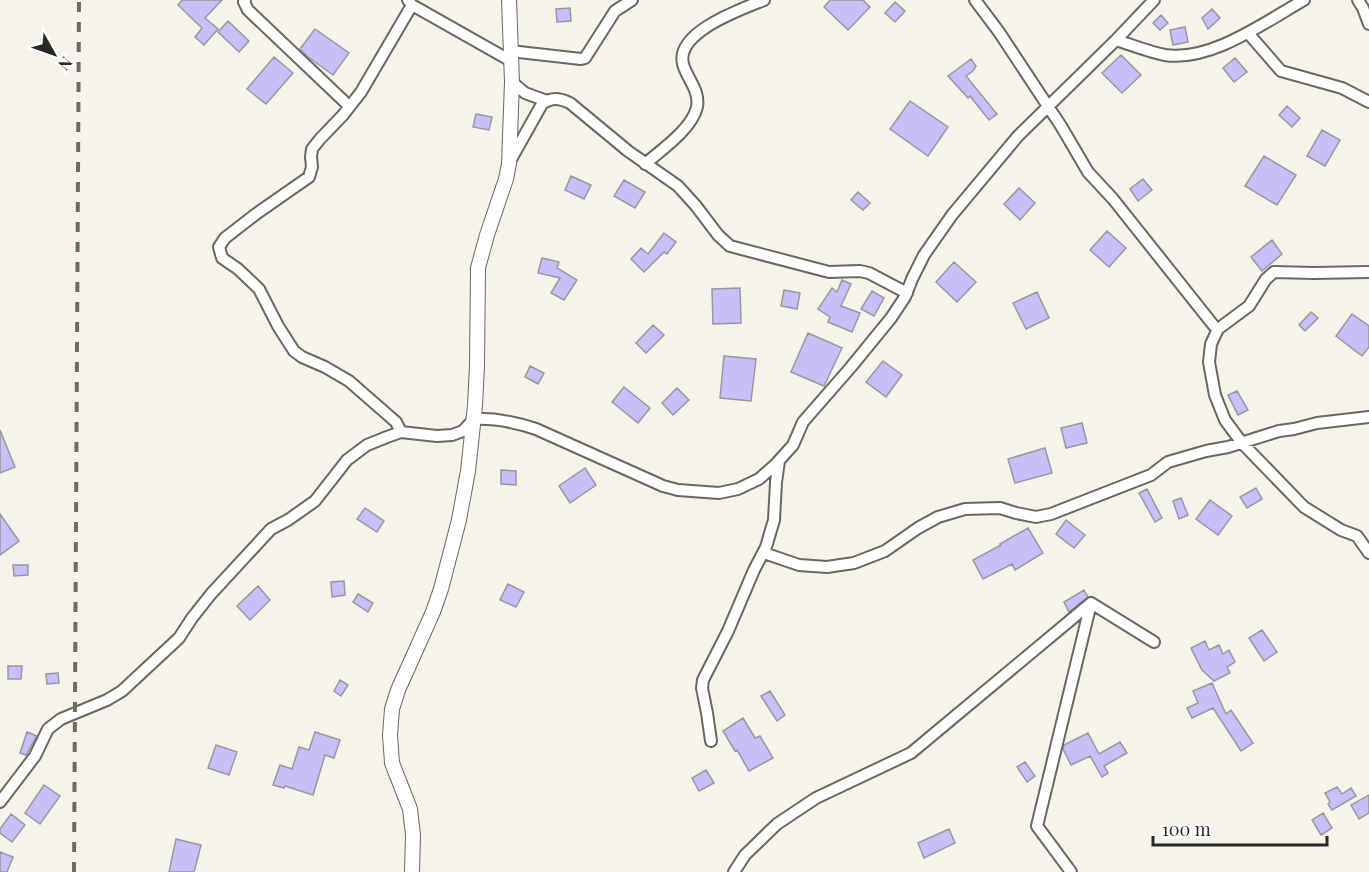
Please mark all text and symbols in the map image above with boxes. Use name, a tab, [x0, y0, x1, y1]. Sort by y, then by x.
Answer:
north arrow	[24, 24, 84, 84]
text: N	[54, 53, 78, 75]
scale bar	[1153, 809, 1327, 847]
text: 100 m	[1162, 817, 1211, 841]

